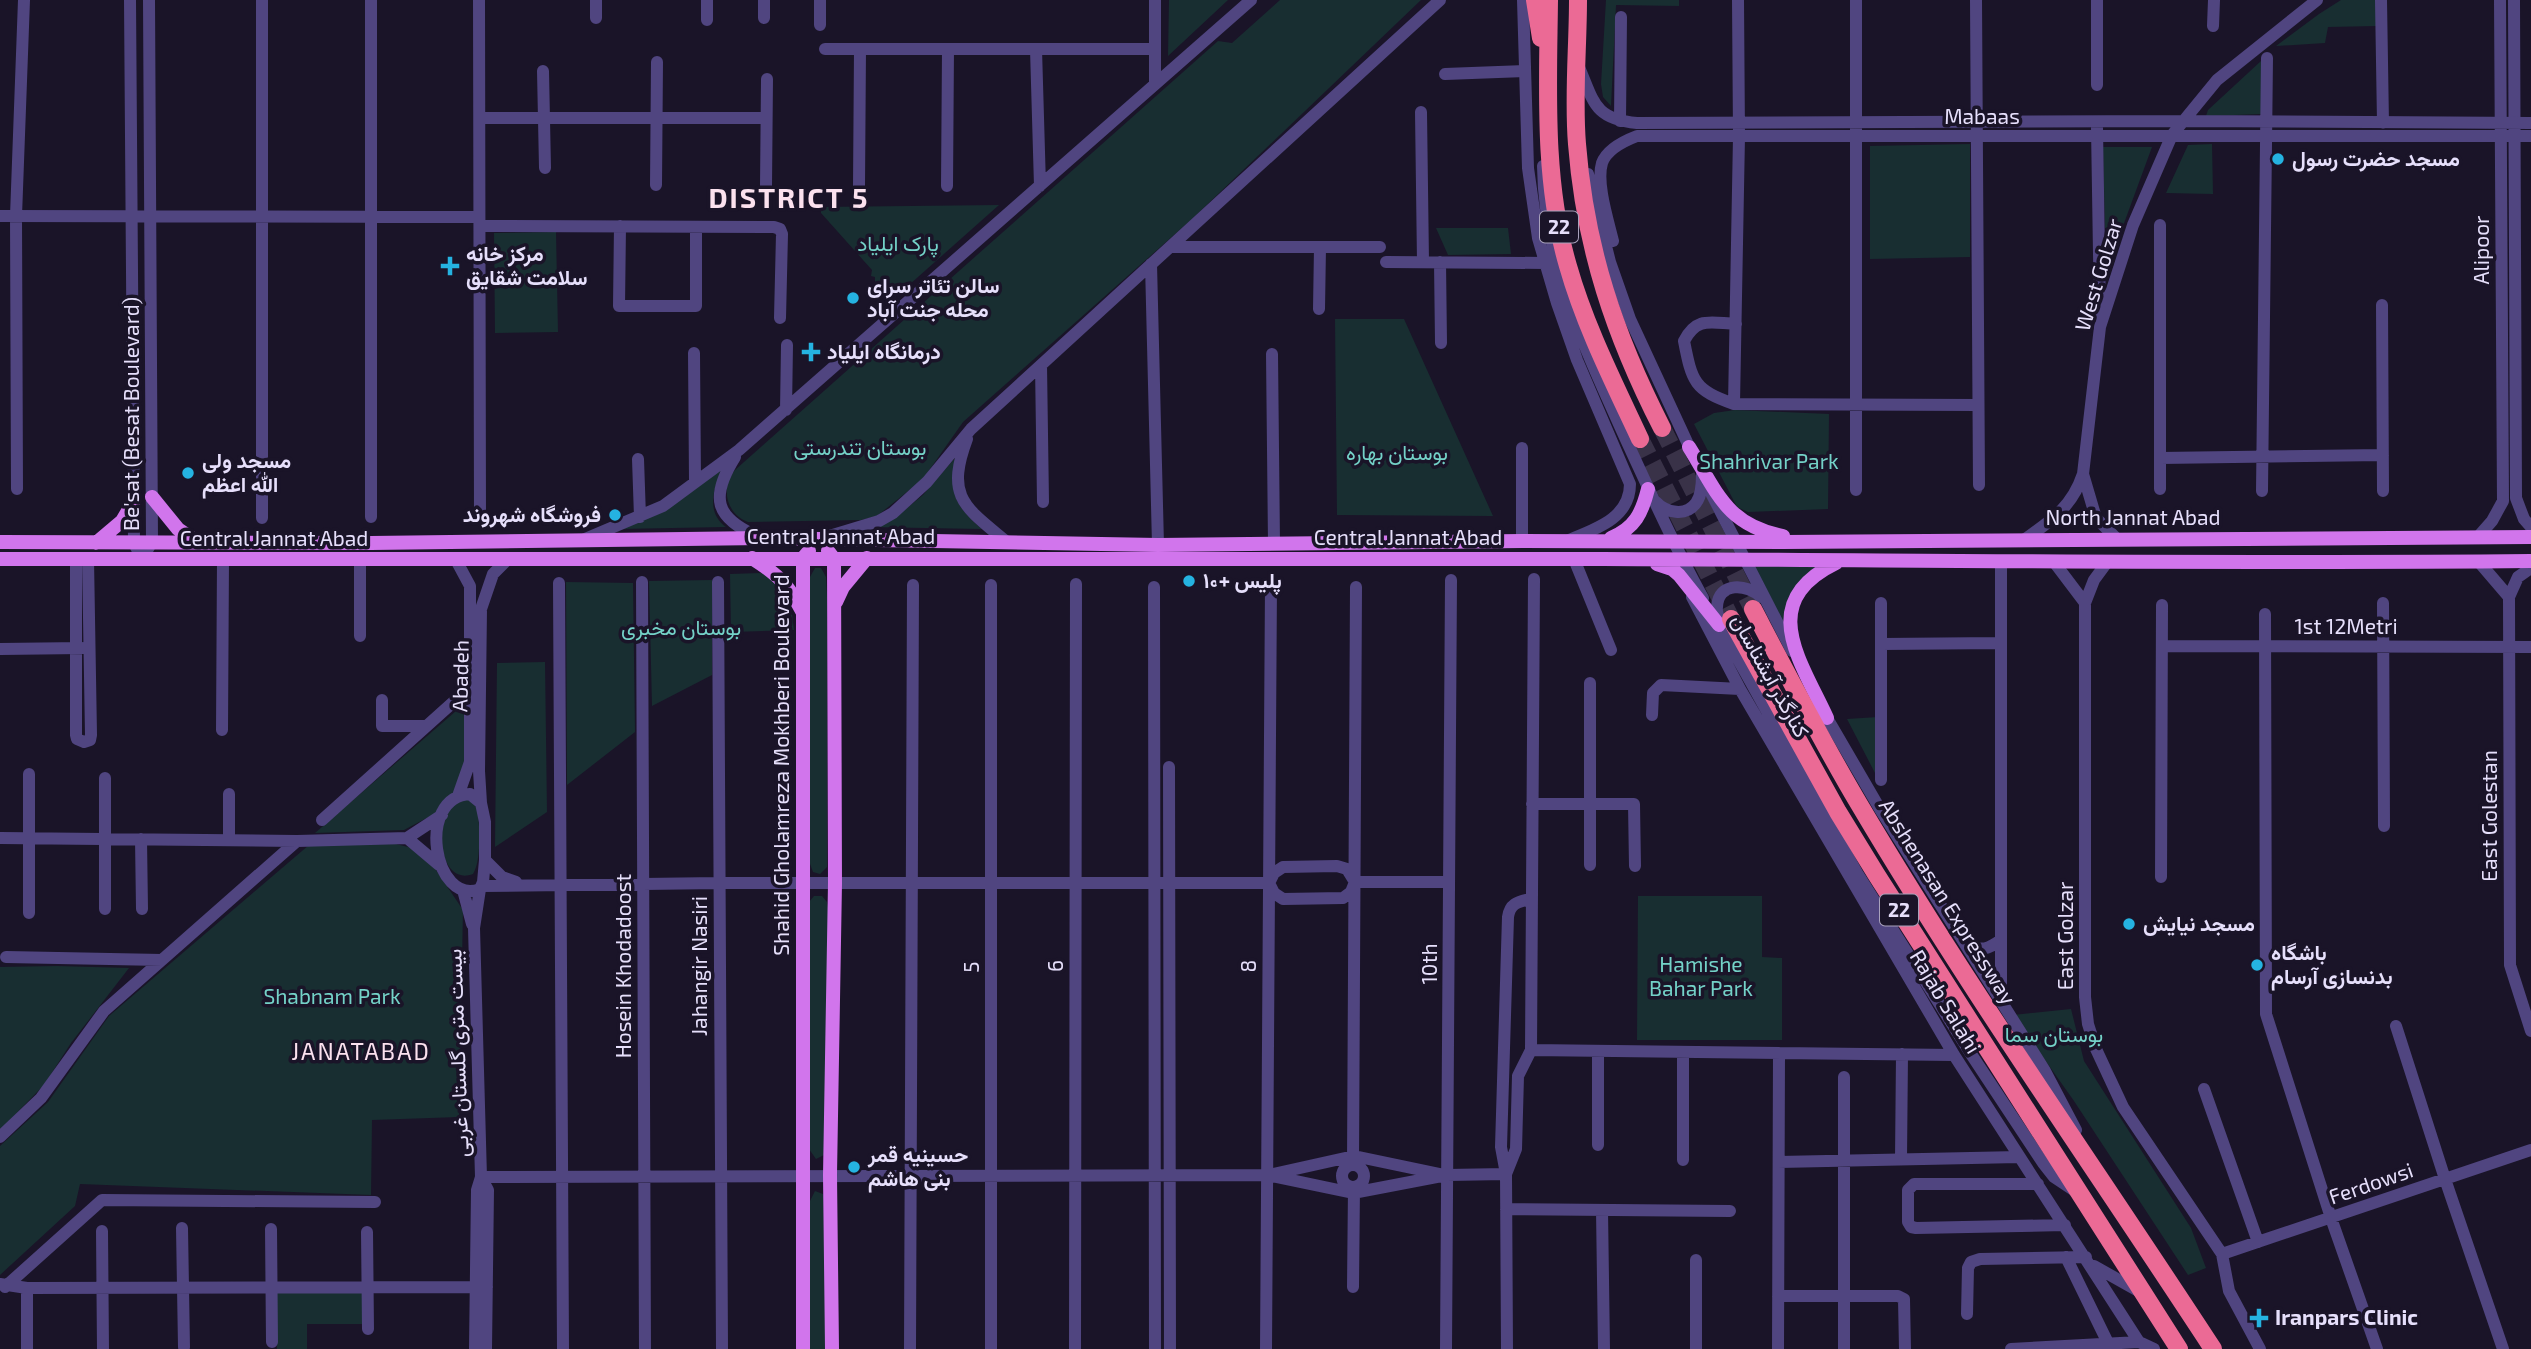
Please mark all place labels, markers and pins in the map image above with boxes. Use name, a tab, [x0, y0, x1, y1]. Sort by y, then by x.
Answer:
place label: مسجد حضرت رسول	[2292, 145, 2460, 172]
marker: مسجد حضرت رسول	[2270, 151, 2286, 167]
place label: مرکز خانه سلامت شقایق	[466, 240, 587, 290]
marker: مرکز خانه سلامت شقایق	[440, 256, 460, 276]
place label: سالن تئاتر سرای محله جنت آباد	[867, 272, 999, 322]
marker: سالن تئاتر سرای محله جنت آباد	[845, 290, 861, 306]
place label: درمانگاه ایلیاد	[827, 338, 941, 365]
marker: درمانگاه ایلیاد	[801, 342, 821, 362]
place label: مسجد ولی الله اعظم	[202, 447, 291, 499]
marker: مسجد ولی الله اعظم	[180, 465, 196, 481]
place label: فروشگاه شهروند	[463, 501, 601, 528]
marker: فروشگاه شهروند	[607, 507, 623, 523]
place label: پلیس +۱۰	[1203, 567, 1282, 595]
marker: پلیس +۱۰	[1181, 573, 1197, 589]
place label: مسجد نیایش	[2143, 910, 2255, 936]
marker: مسجد نیایش	[2121, 916, 2137, 932]
place label: باشگاه بدنسازی آرسام	[2271, 939, 2393, 991]
marker: باشگاه بدنسازی آرسام	[2249, 957, 2265, 973]
place label: حسینیه قمر بنی هاشم	[867, 1141, 968, 1193]
marker: حسینیه قمر بنی هاشم	[846, 1159, 862, 1175]
place label: Iranpars Clinic	[2275, 1304, 2418, 1329]
marker: Iranpars Clinic	[2249, 1308, 2269, 1328]

